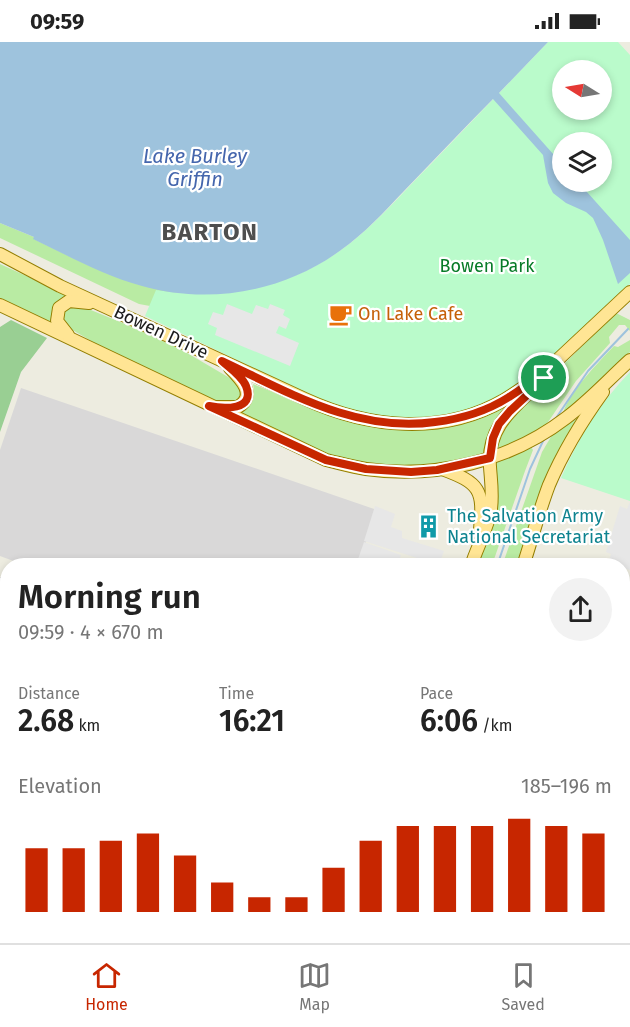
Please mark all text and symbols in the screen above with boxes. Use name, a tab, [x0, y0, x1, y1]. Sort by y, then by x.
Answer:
text: 09:59	[30, 8, 84, 35]
north arrow	[552, 60, 612, 120]
map controls	[552, 60, 612, 192]
button: layers	[552, 132, 612, 192]
water label: Lake Burley Griffin	[143, 144, 248, 191]
district label: BARTON	[162, 218, 258, 246]
park label: Bowen Park	[440, 255, 535, 277]
street label: Bowen Drive	[110, 301, 212, 363]
cafe icon: On Lake Cafe	[327, 301, 353, 327]
place label: On Lake Cafe	[358, 303, 463, 325]
pin	[518, 352, 569, 403]
icon: arrive	[527, 361, 560, 394]
place label: The Salvation Army National Secretariat	[447, 505, 611, 548]
building icon: The Salvation Army National Secretariat	[416, 513, 442, 539]
text: Morning run	[18, 577, 201, 617]
button: share	[549, 578, 612, 641]
text: 09:59 · 4 × 670 m	[18, 620, 164, 644]
text: Distance	[18, 684, 80, 703]
text: Time	[219, 684, 254, 703]
text: Pace	[420, 684, 453, 703]
text: 2.68	[18, 703, 74, 739]
text: 16:21	[219, 703, 285, 739]
text: 6:06	[420, 703, 478, 739]
text: km	[74, 716, 100, 735]
text: /km	[478, 716, 512, 735]
text: Elevation	[18, 774, 102, 798]
text: 185–196 m	[521, 774, 612, 798]
tab: Home	[85, 959, 128, 1014]
tab: Map	[298, 959, 331, 1014]
tab: Saved	[502, 959, 545, 1014]

